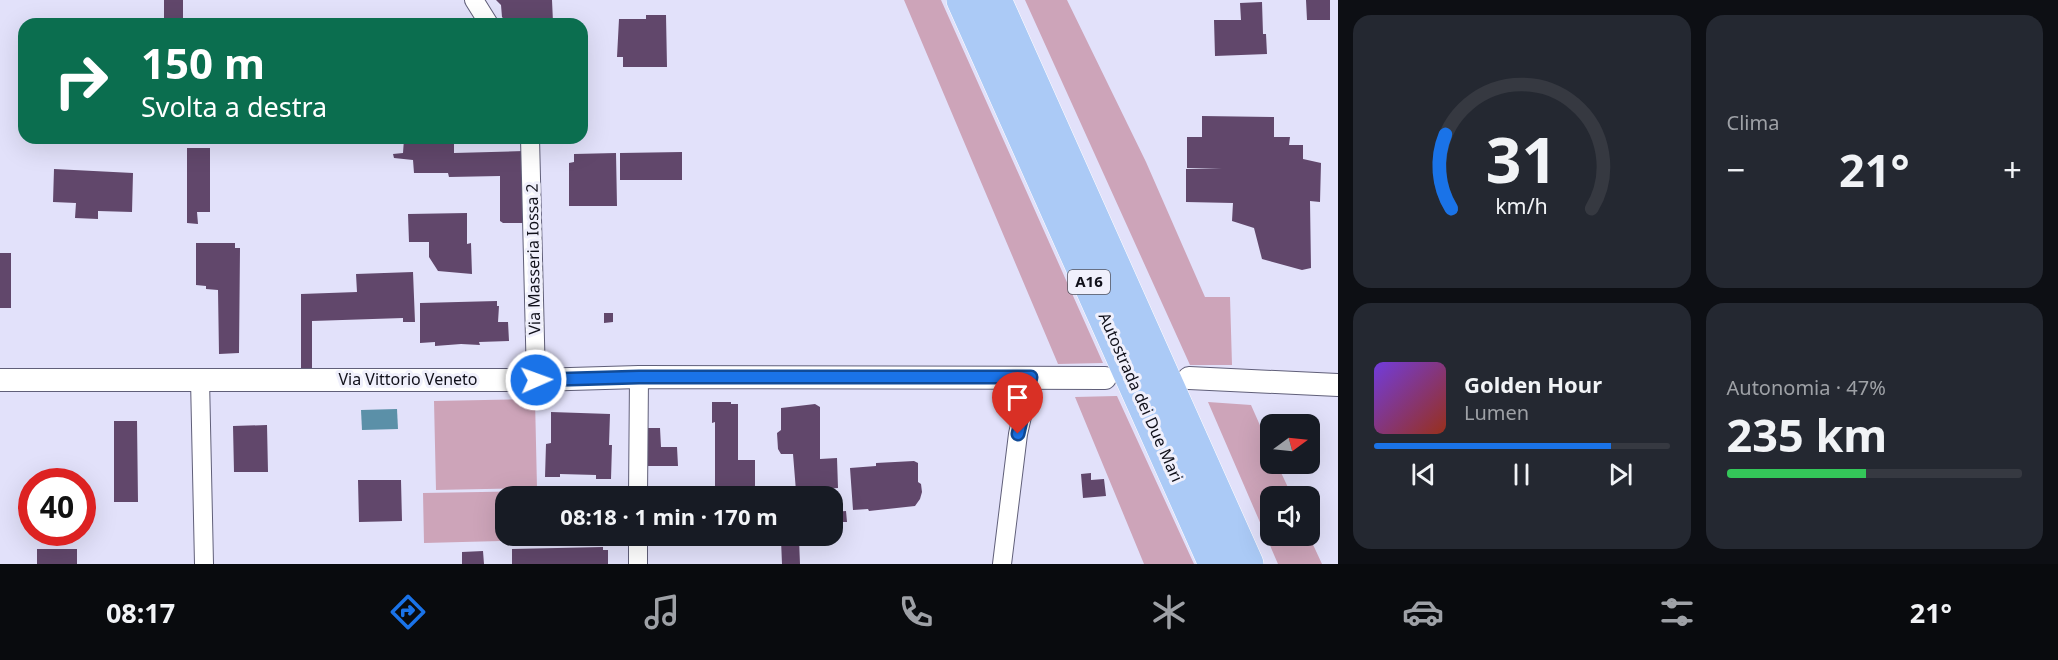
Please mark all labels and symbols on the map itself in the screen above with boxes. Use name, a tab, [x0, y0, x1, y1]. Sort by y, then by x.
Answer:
street label: Via Masseria Iossa 2	[521, 183, 545, 335]
road number: A16	[1068, 270, 1110, 294]
street label: Autostrada dei Due Mari	[1094, 309, 1188, 485]
position arrow	[504, 348, 568, 412]
street label: Via Vittorio Veneto	[338, 368, 478, 390]
pin	[992, 372, 1043, 434]
north arrow	[1260, 414, 1320, 474]
speed limit sign: 40	[18, 468, 96, 546]

